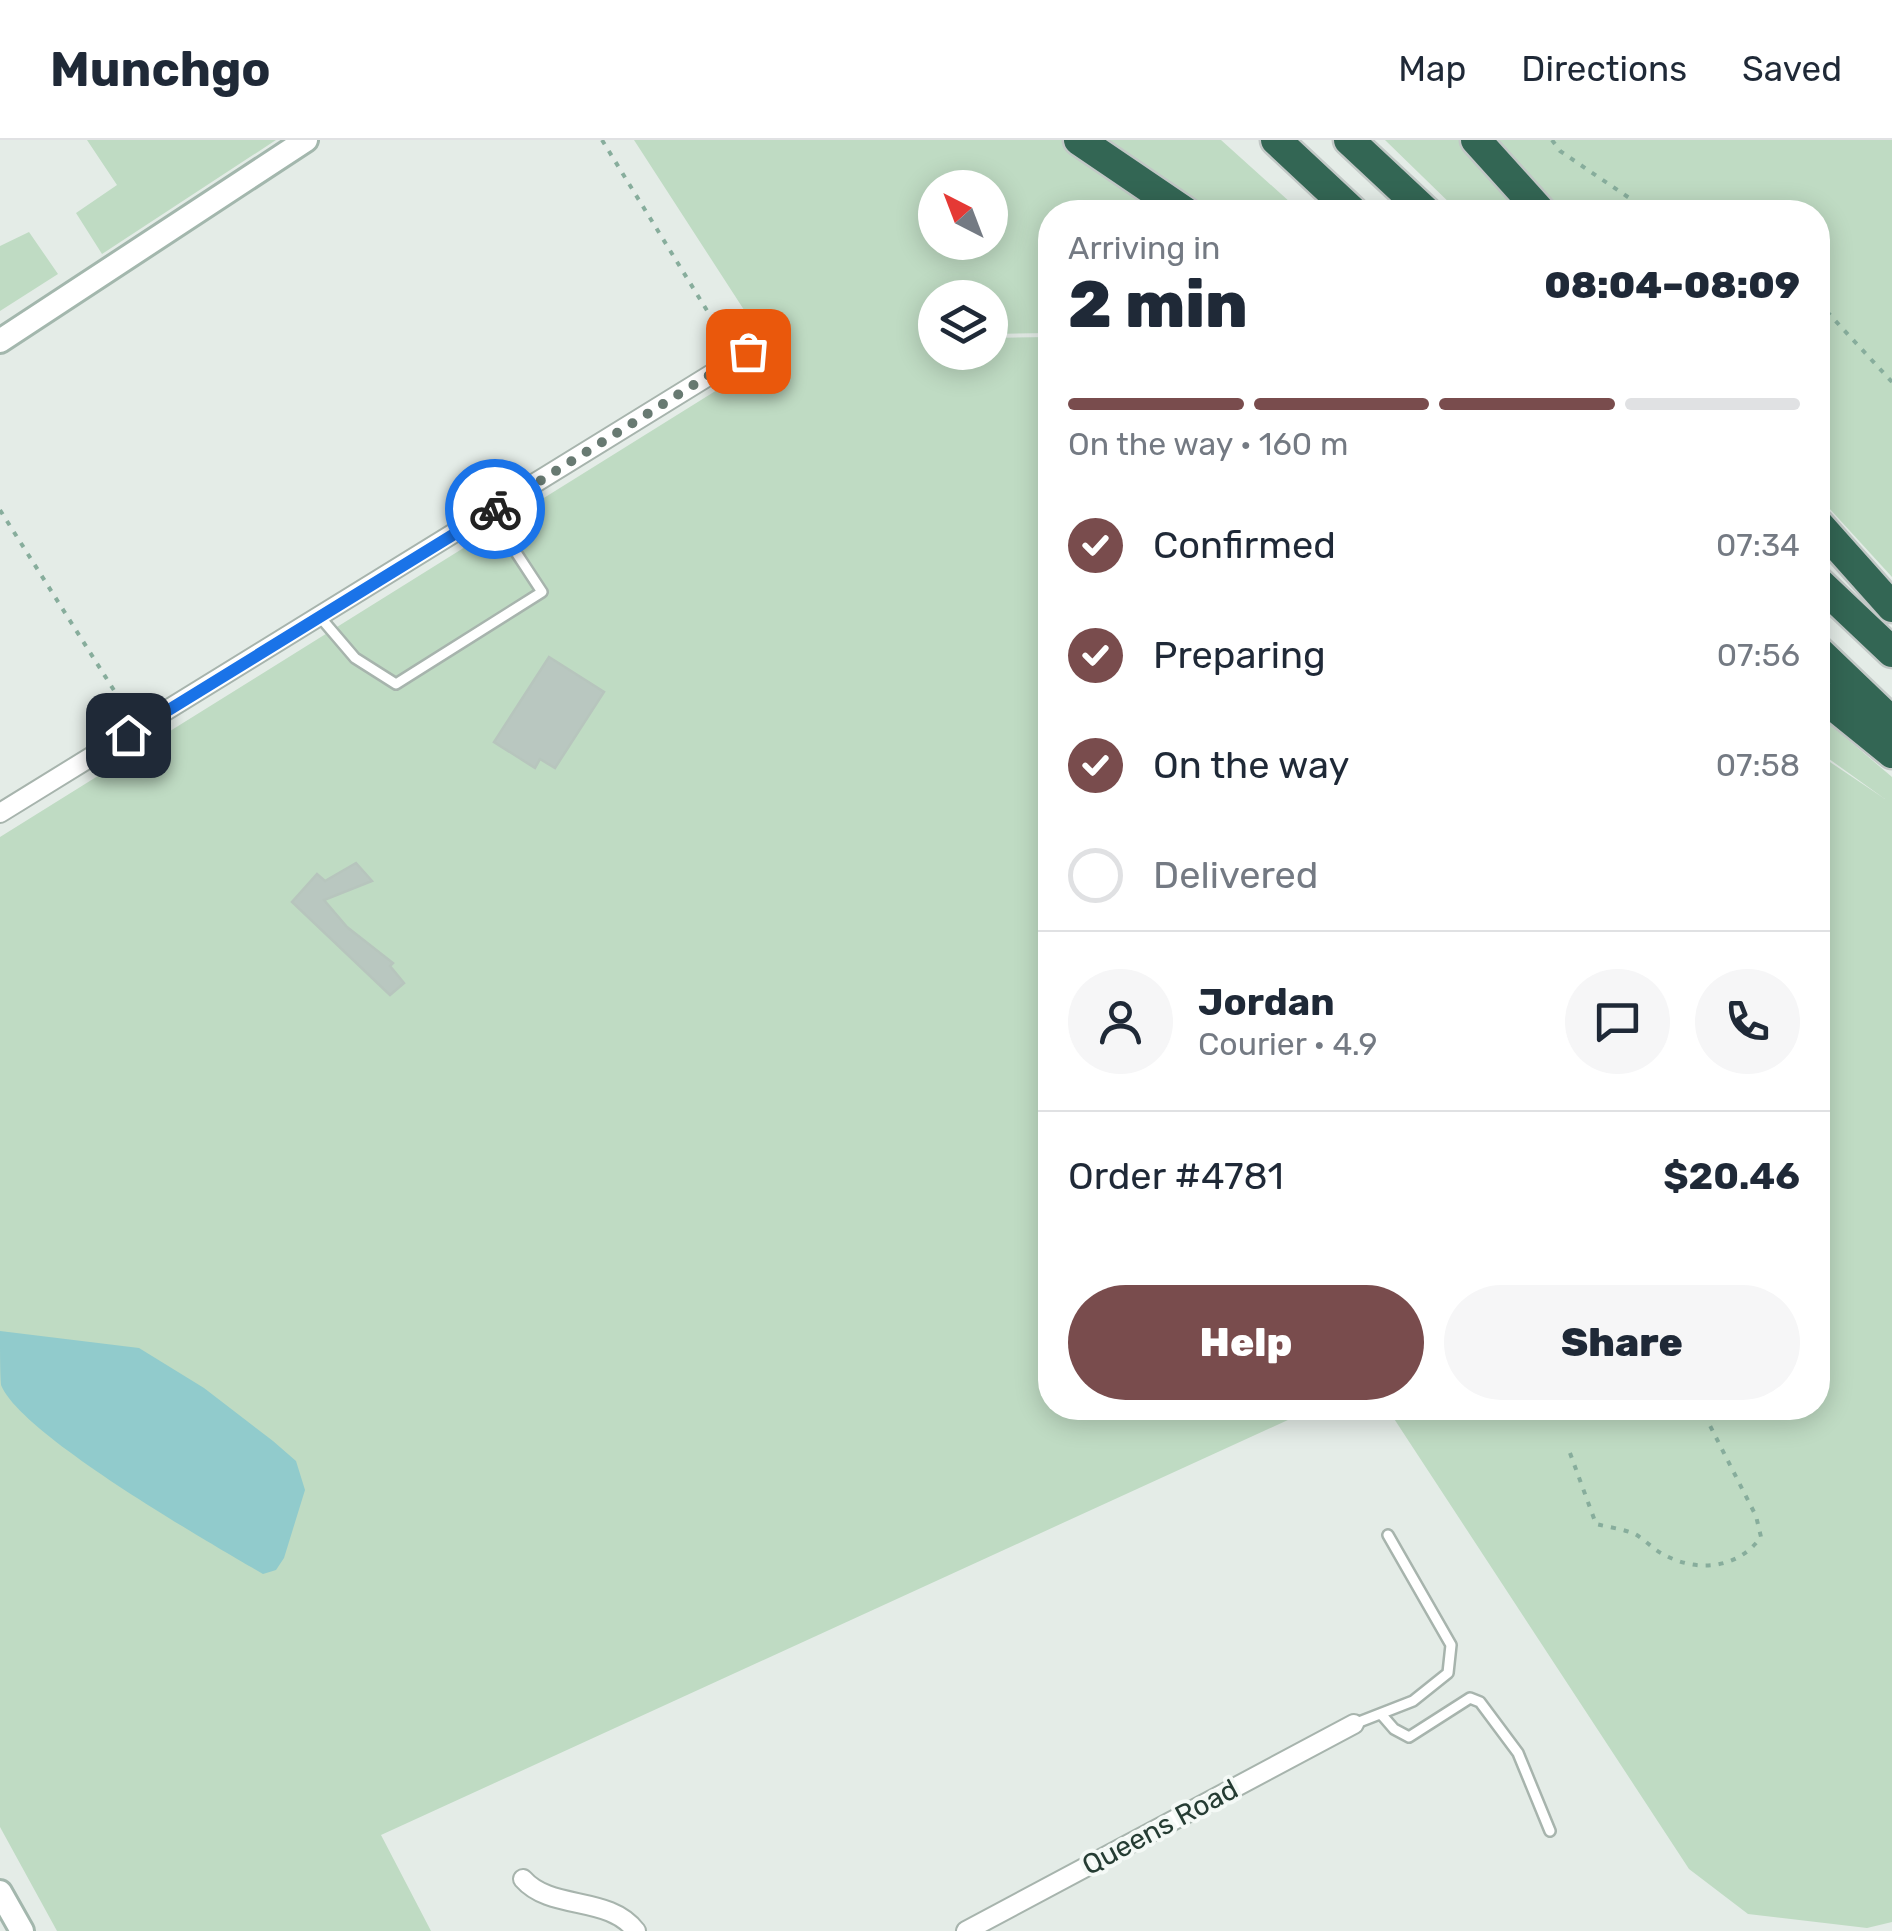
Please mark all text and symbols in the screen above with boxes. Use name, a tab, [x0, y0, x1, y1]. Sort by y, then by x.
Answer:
text: Munchgo	[50, 41, 271, 98]
text: Map	[1398, 48, 1466, 90]
text: Directions	[1521, 48, 1687, 90]
text: Saved	[1742, 48, 1842, 90]
north arrow	[918, 170, 1008, 260]
map controls	[918, 170, 1008, 370]
text: Arriving in	[1068, 229, 1220, 267]
text: 08:04–08:09	[1544, 262, 1800, 308]
text: 2 min	[1068, 266, 1248, 343]
button: layers	[918, 280, 1008, 370]
pin	[706, 309, 791, 394]
icon: bag	[721, 324, 776, 379]
text: On the way · 160 m	[1068, 425, 1348, 463]
courier	[445, 459, 545, 559]
icon: bike	[468, 482, 523, 537]
icon: check	[1068, 518, 1123, 573]
text: Confirmed	[1153, 522, 1336, 568]
text: 07:34	[1716, 526, 1800, 564]
icon: check	[1068, 628, 1123, 683]
text: Preparing	[1153, 632, 1326, 678]
text: 07:56	[1717, 636, 1800, 674]
pin	[86, 693, 171, 778]
icon: home	[101, 708, 156, 763]
icon: check	[1068, 738, 1123, 793]
text: On the way	[1153, 742, 1349, 788]
text: 07:58	[1716, 746, 1800, 784]
text: Delivered	[1153, 852, 1318, 898]
button: person	[1068, 969, 1173, 1074]
button: chat	[1565, 969, 1670, 1074]
button: phone	[1695, 969, 1800, 1074]
text: Jordan	[1198, 979, 1335, 1025]
text: Courier · 4.9	[1198, 1025, 1377, 1063]
text: Order #4781	[1068, 1153, 1284, 1199]
text: $20.46	[1663, 1153, 1800, 1199]
button: Help	[1068, 1285, 1424, 1400]
button: Share	[1444, 1285, 1800, 1400]
street label: Queens Road	[1076, 1772, 1244, 1882]

